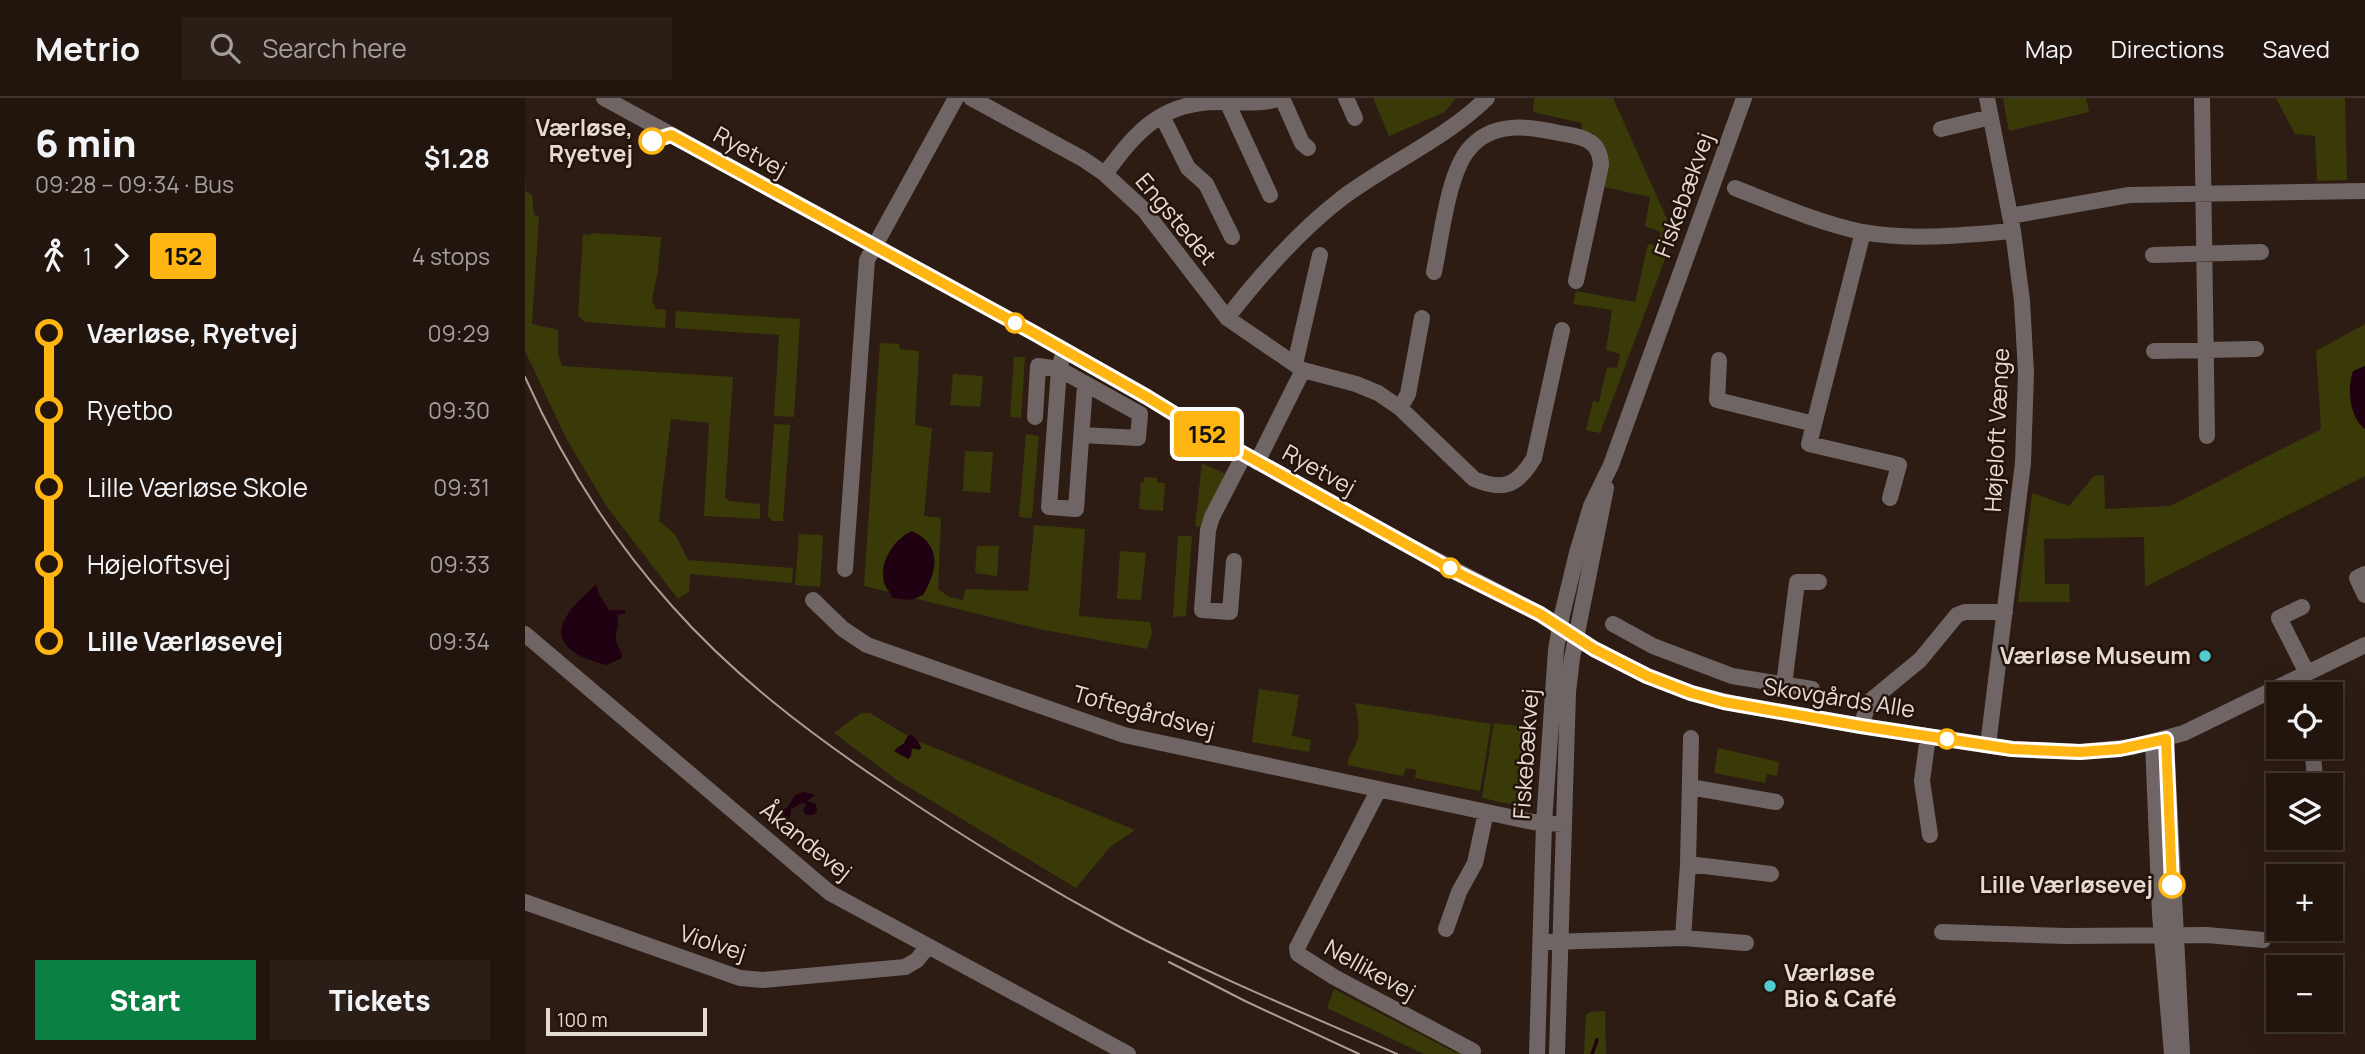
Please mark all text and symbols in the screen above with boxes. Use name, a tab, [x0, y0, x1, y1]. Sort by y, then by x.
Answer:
search box	[182, 17, 672, 80]
text: Metrio	[35, 26, 140, 71]
icon: search	[206, 29, 244, 67]
text: Search here	[262, 30, 407, 66]
text: Map	[2025, 32, 2073, 65]
text: Directions	[2111, 32, 2224, 65]
text: Saved	[2262, 32, 2330, 65]
place label: Værløse, Ryetvej	[535, 111, 633, 169]
text: 6 min	[35, 116, 136, 168]
street label: Ryetvej	[708, 118, 793, 184]
marker: Værløse, Ryetvej	[639, 128, 665, 154]
street label: Fiskebækvej	[1646, 128, 1720, 262]
text: $1.28	[424, 140, 490, 176]
street label: Engstedet	[1129, 166, 1225, 271]
text: 09:28 – 09:34 · Bus	[35, 168, 234, 200]
icon: walk	[35, 237, 73, 275]
icon: forward	[102, 237, 140, 275]
text: 152	[164, 239, 202, 272]
text: 1	[83, 240, 92, 272]
text: 4 stops	[412, 240, 490, 272]
unlabelled marker	[1005, 313, 1025, 333]
text: Værløse, Ryetvej	[87, 315, 298, 351]
text: 09:29	[427, 317, 490, 349]
street label: Højeloft Vænge	[1976, 347, 2016, 513]
text: Ryetbo	[87, 392, 173, 428]
text: 09:30	[428, 394, 490, 426]
line badge: 152	[1167, 411, 1247, 457]
text: 152	[1188, 417, 1226, 450]
street label: Ryetvej	[1277, 436, 1362, 502]
text: Lille Værløse Skole	[87, 469, 308, 505]
text: 09:31	[433, 471, 490, 503]
text: Højeloftsvej	[87, 546, 231, 582]
text: 09:33	[429, 548, 490, 580]
unlabelled marker	[1440, 558, 1460, 578]
text: Lille Værløsevej	[87, 623, 283, 659]
text: 09:34	[429, 625, 490, 657]
place label: Værløse Museum	[2000, 639, 2191, 671]
marker: Værløse Museum	[2197, 648, 2213, 664]
street label: Skovgårds Alle	[1761, 669, 1917, 725]
street label: Toftegårdsvej	[1070, 677, 1219, 745]
map controls	[2266, 682, 2343, 1032]
button: locate	[2266, 682, 2343, 759]
street label: Fiskebækvej	[1504, 688, 1546, 820]
unlabelled marker	[1937, 729, 1957, 749]
button: layers	[2266, 773, 2343, 850]
street label: Åkandevej	[754, 793, 859, 887]
button: +	[2266, 864, 2343, 941]
place label: Lille Værløsevej	[1980, 868, 2153, 900]
marker: Lille Værløsevej	[2159, 872, 2185, 898]
street label: Violvej	[676, 916, 751, 968]
street label: Nellikevej	[1319, 931, 1422, 1007]
button: −	[2266, 955, 2343, 1032]
place label: Værløse Bio & Café	[1784, 956, 1897, 1014]
button: Start	[35, 960, 256, 1040]
button: Tickets	[270, 960, 490, 1040]
marker: Værløse Bio & Café	[1762, 978, 1778, 994]
scale bar	[546, 1005, 707, 1037]
text: 100 m	[557, 1007, 608, 1033]

